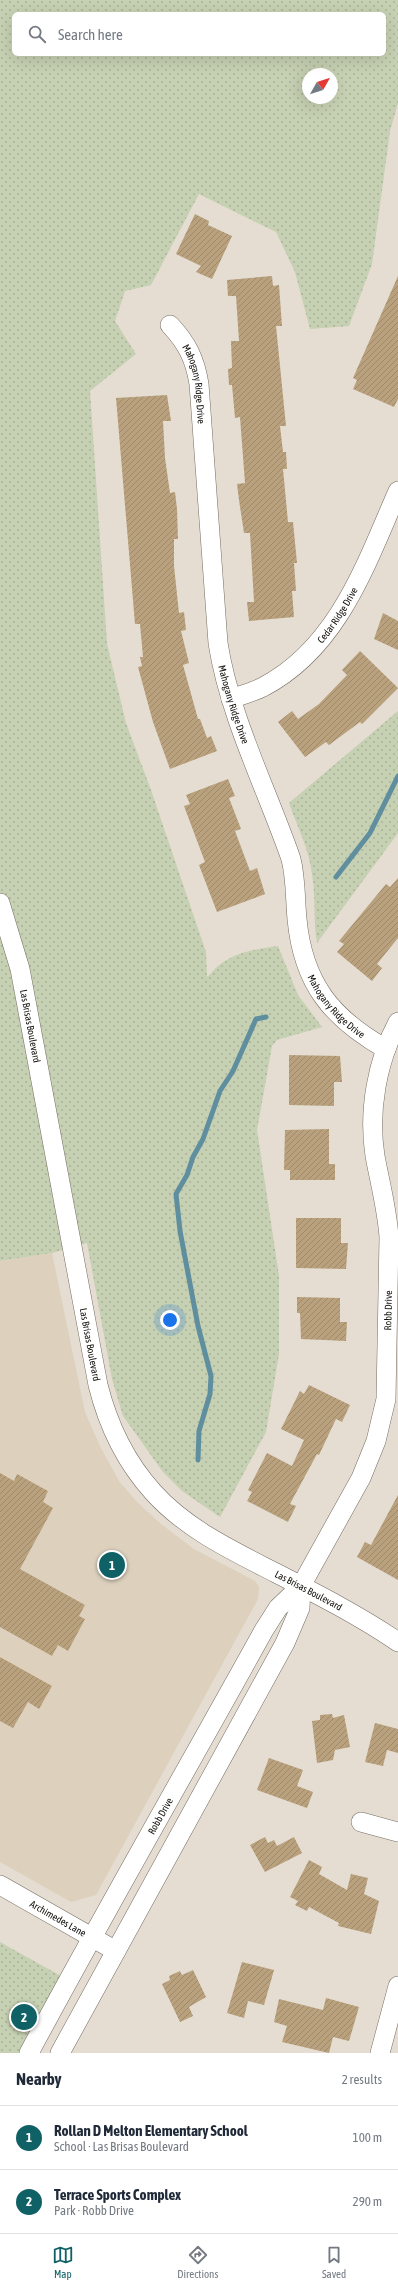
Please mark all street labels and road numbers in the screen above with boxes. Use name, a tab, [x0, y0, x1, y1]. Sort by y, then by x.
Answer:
street label: Mahogany Ridge Drive	[181, 342, 207, 425]
street label: Cedar Ridge Drive	[315, 585, 359, 645]
street label: Mahogany Ridge Drive	[217, 664, 252, 745]
street label: Mahogany Ridge Drive	[306, 973, 367, 1040]
street label: Las Brisas Boulevard	[18, 989, 43, 1064]
street label: Robb Drive	[382, 1290, 394, 1331]
street label: Las Brisas Boulevard	[78, 1307, 103, 1382]
street label: Las Brisas Boulevard	[273, 1568, 345, 1613]
street label: Robb Drive	[145, 1795, 175, 1836]
street label: Archimedes Lane	[28, 1898, 89, 1939]

